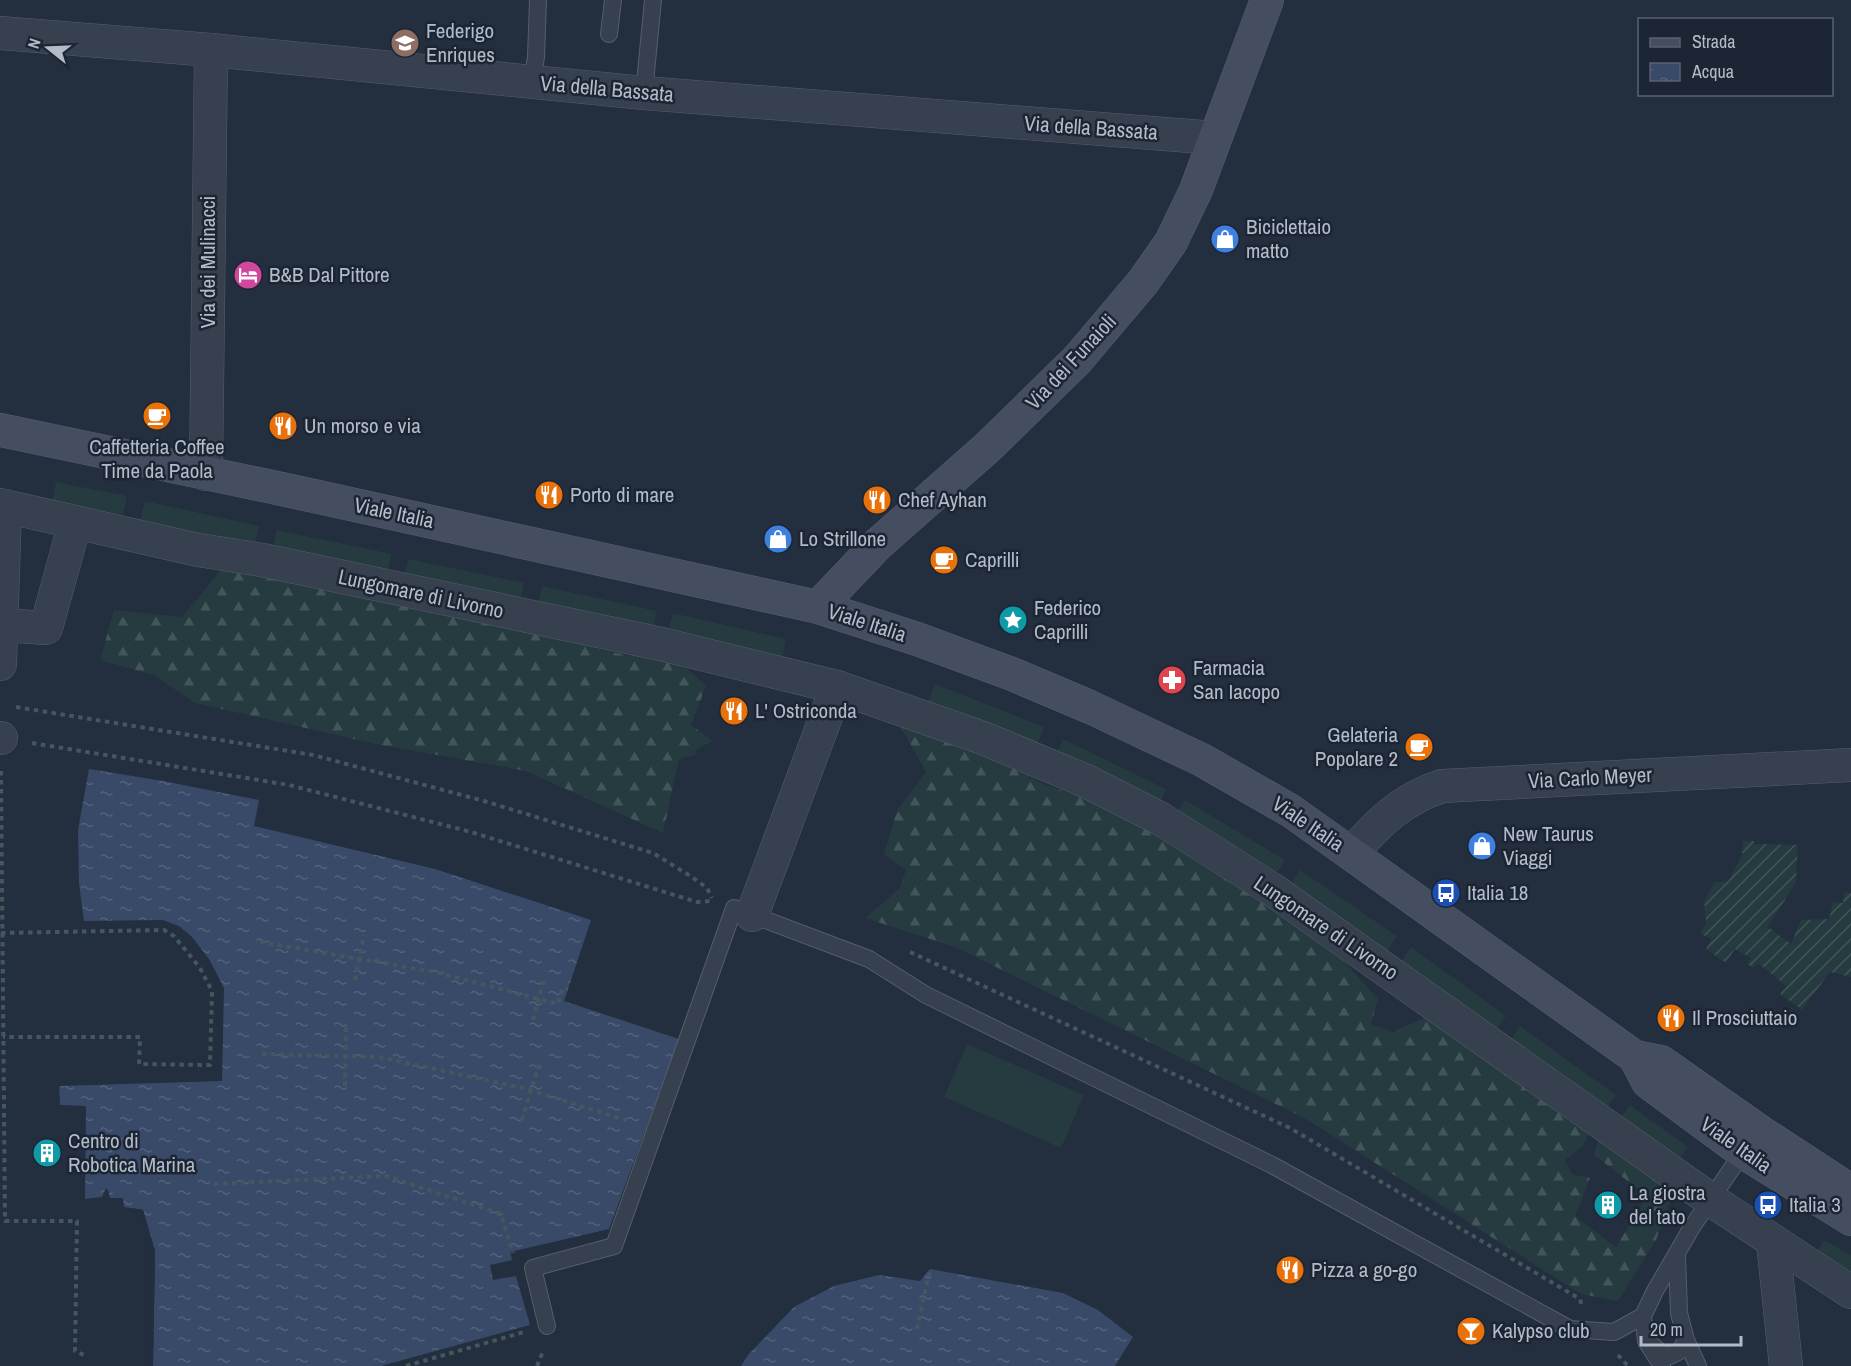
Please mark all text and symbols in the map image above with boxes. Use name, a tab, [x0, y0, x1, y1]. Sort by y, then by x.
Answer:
place label: Federigo Enriques	[426, 16, 495, 69]
north arrow	[18, 18, 78, 78]
legend	[1638, 18, 1833, 96]
school or university icon: Federigo Enriques	[389, 27, 421, 59]
text: Strada	[1692, 29, 1736, 54]
text: N	[22, 35, 46, 51]
text: Acqua	[1691, 59, 1734, 84]
street label: Via della Bassata	[539, 68, 675, 109]
street label: Via della Bassata	[1023, 108, 1159, 147]
street label: Via dei Mulinacci	[193, 196, 222, 328]
place label: Biciclettaio matto	[1246, 212, 1331, 265]
shop icon: Biciclettaio matto	[1209, 223, 1241, 255]
hotel icon: B&B Dal Pittore	[232, 259, 264, 291]
place label: B&B Dal Pittore	[269, 260, 390, 289]
street label: Via dei Funaioli	[1019, 307, 1123, 416]
cafe icon: Caffetteria Coffee Time da Paola	[141, 400, 173, 432]
restaurant icon: Un morso e via	[267, 410, 299, 442]
place label: Un morso e via	[304, 411, 421, 440]
place label: Caffetteria Coffee Time da Paola	[89, 432, 225, 485]
restaurant icon: Porto di mare	[533, 479, 565, 511]
place label: Porto di mare	[570, 480, 674, 509]
restaurant icon: Chef Ayhan	[861, 484, 893, 516]
place label: Chef Ayhan	[898, 485, 987, 514]
street label: Viale Italia	[351, 490, 437, 535]
shop icon: Lo Strillone	[762, 523, 794, 555]
place label: Lo Strillone	[799, 524, 886, 553]
cafe icon: Caprilli	[928, 544, 960, 576]
place label: Caprilli	[965, 545, 1020, 574]
street label: Lungomare di Livorno	[336, 562, 507, 625]
place label: Federico Caprilli	[1034, 593, 1101, 646]
street label: Viale Italia	[824, 596, 911, 649]
place icon: Federico Caprilli	[997, 604, 1029, 636]
place label: Farmacia San Iacopo	[1193, 653, 1280, 706]
pharmacy icon: Farmacia San Iacopo	[1156, 664, 1188, 696]
restaurant icon: L' Ostriconda	[718, 695, 750, 727]
place label: L' Ostriconda	[755, 696, 857, 725]
place label: Gelateria Popolare 2	[1315, 720, 1398, 773]
cafe icon: Gelateria Popolare 2	[1403, 731, 1435, 763]
street label: Via Carlo Meyer	[1527, 760, 1653, 795]
street label: Viale Italia	[1267, 789, 1350, 859]
place label: New Taurus Viaggi	[1503, 819, 1594, 872]
shop icon: New Taurus Viaggi	[1466, 830, 1498, 862]
street label: Lungomare di Livorno	[1248, 868, 1404, 987]
bus stop icon: Italia 18	[1430, 877, 1462, 909]
place label: Italia 18	[1467, 878, 1528, 907]
restaurant icon: Il Prosciuttaio	[1655, 1002, 1687, 1034]
place label: Il Prosciuttaio	[1692, 1003, 1797, 1032]
street label: Viale Italia	[1695, 1109, 1778, 1180]
place label: Centro di Robotica Marina	[68, 1126, 196, 1179]
building icon: Centro di Robotica Marina	[31, 1137, 63, 1169]
place label: La giostra del tato	[1629, 1178, 1706, 1231]
building icon: La giostra del tato	[1592, 1189, 1624, 1221]
bus stop icon: Italia 3	[1752, 1189, 1784, 1221]
place label: Italia 3	[1789, 1190, 1841, 1219]
restaurant icon: Pizza a go-go	[1274, 1254, 1306, 1286]
place label: Pizza a go-go	[1311, 1255, 1417, 1284]
scale bar	[1641, 1309, 1742, 1347]
bar icon: Kalypso club	[1455, 1315, 1487, 1347]
place label: Kalypso club	[1492, 1316, 1590, 1345]
text: 20 m	[1650, 1317, 1683, 1342]

